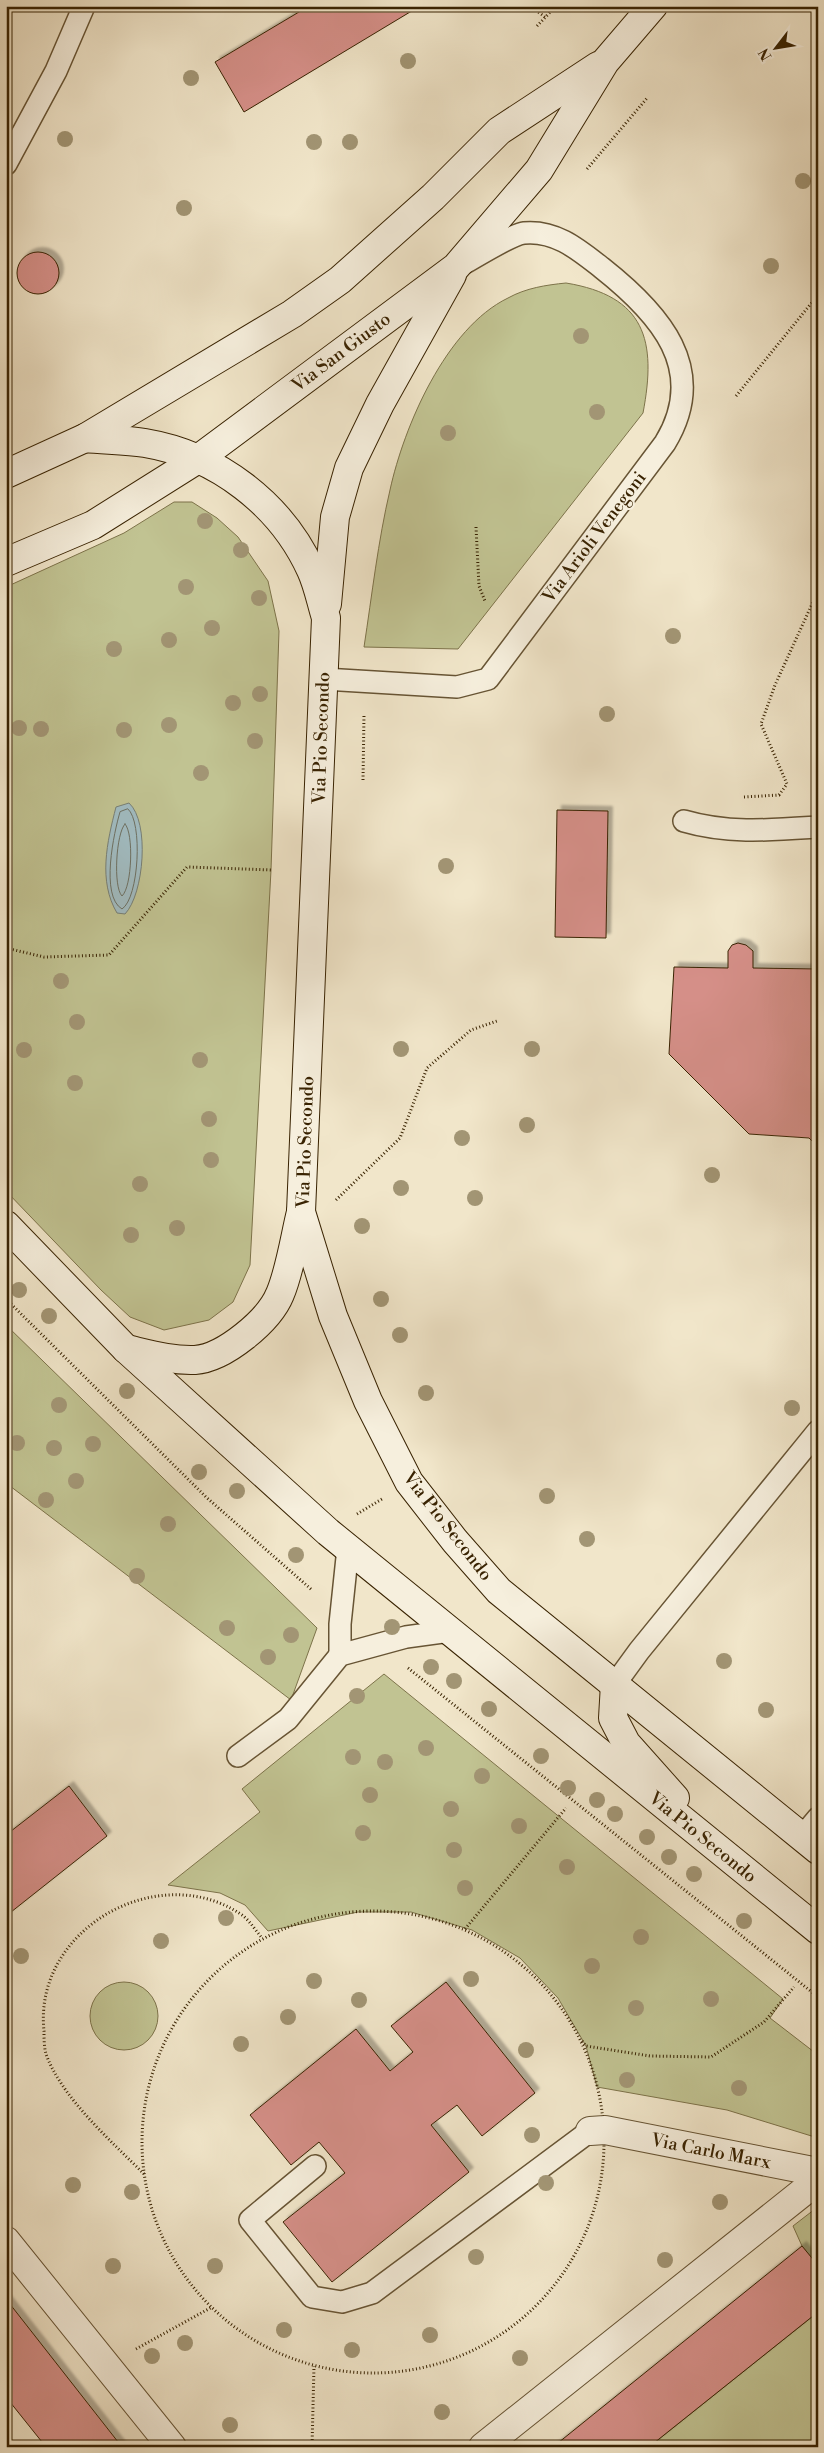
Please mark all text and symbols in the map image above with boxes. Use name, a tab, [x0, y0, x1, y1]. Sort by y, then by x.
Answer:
north arrow	[752, 22, 802, 72]
text: N	[755, 45, 776, 64]
street label: Via San Giusto	[286, 308, 395, 398]
street label: Via Arioli Venegoni	[537, 467, 651, 608]
street label: Via Pio Secondo	[308, 671, 335, 806]
street label: Via Pio Secondo	[292, 1075, 319, 1210]
street label: Via Pio Secondo	[397, 1466, 497, 1586]
street label: Via Pio Secondo	[643, 1786, 761, 1888]
street label: Via Carlo Marx	[648, 2128, 773, 2175]

